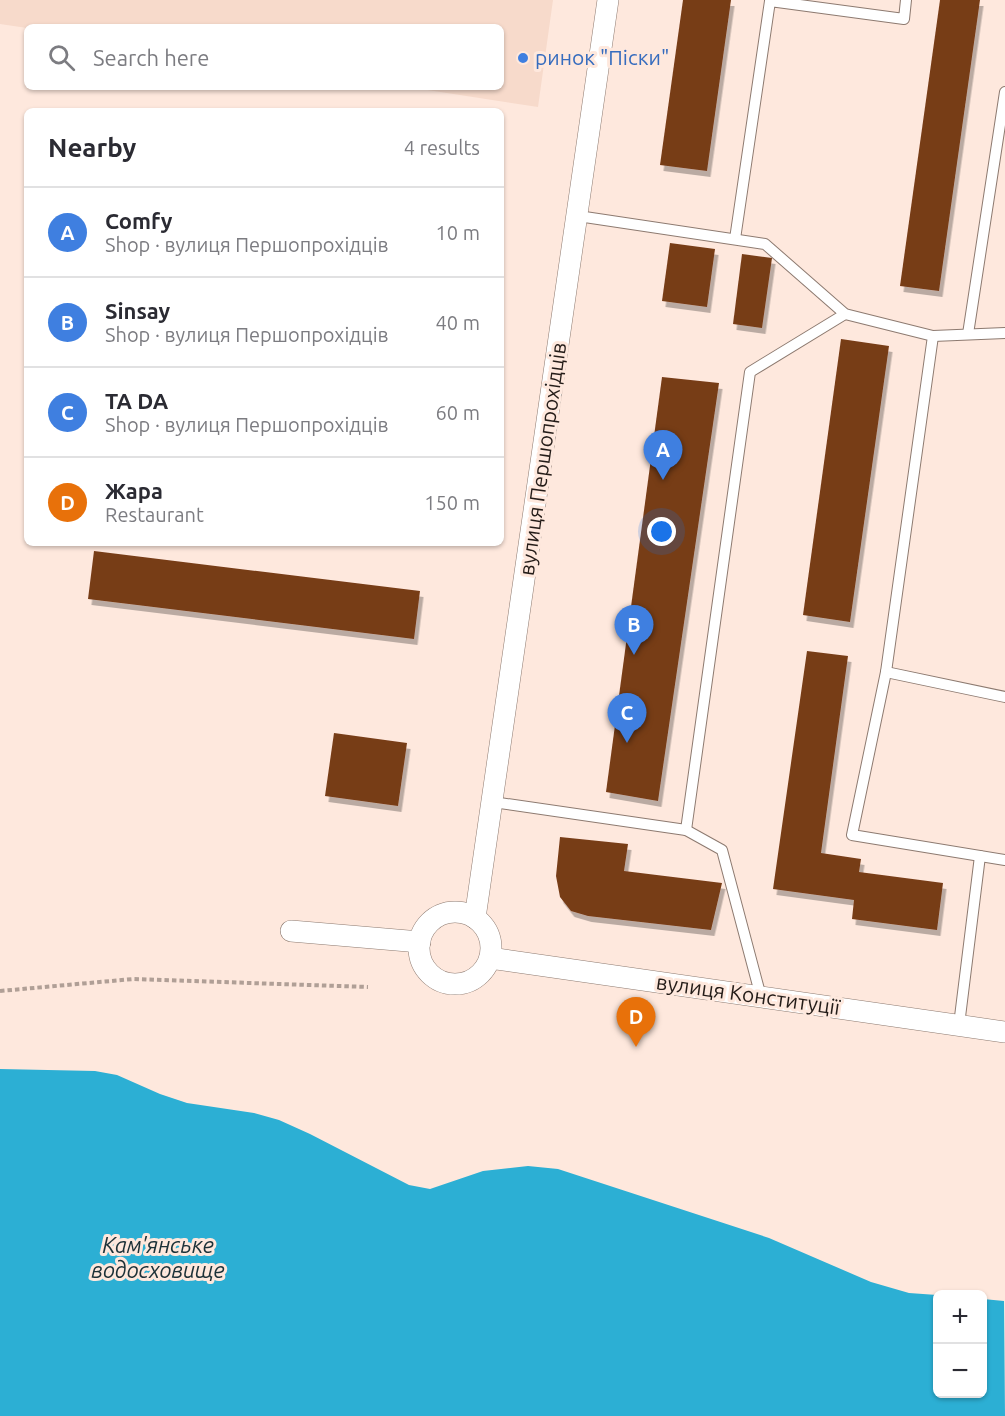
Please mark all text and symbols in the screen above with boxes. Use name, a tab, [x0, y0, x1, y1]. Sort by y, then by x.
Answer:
search box	[24, 24, 504, 90]
icon: search	[45, 41, 78, 74]
text: Search here	[93, 45, 209, 70]
place label: ринок "Піски"	[535, 45, 669, 69]
marker: ринок "Піски"	[516, 51, 530, 65]
text: Nearby	[48, 133, 136, 162]
text: 4 results	[404, 136, 480, 159]
text: Comfy	[105, 208, 172, 233]
text: A	[60, 221, 75, 244]
text: 10 m	[436, 221, 480, 244]
text: Shop · вулиця Першопрохідців	[105, 233, 389, 256]
text: Sinsay	[105, 298, 170, 323]
text: B	[61, 311, 74, 334]
text: 40 m	[436, 311, 480, 334]
text: Shop · вулиця Першопрохідців	[105, 323, 389, 346]
street label: вулиця Першопрохідців	[514, 341, 570, 577]
text: TA DA	[105, 388, 168, 413]
text: C	[61, 401, 74, 424]
text: 60 m	[436, 401, 480, 424]
text: Shop · вулиця Першопрохідців	[105, 413, 389, 436]
pin: A	[644, 430, 682, 480]
text: Жара	[105, 478, 163, 503]
text: D	[60, 491, 75, 514]
text: 150 m	[424, 491, 480, 514]
text: Restaurant	[105, 503, 204, 526]
your location	[647, 517, 676, 546]
pin: B	[614, 606, 654, 655]
pin: C	[608, 694, 646, 743]
street label: вулиця Конституції	[655, 969, 843, 1019]
pin: D	[616, 998, 656, 1047]
water label: Кам'янське водосховище	[91, 1232, 225, 1282]
map controls	[933, 1290, 987, 1398]
button: +	[933, 1290, 987, 1344]
button: −	[933, 1344, 987, 1398]

